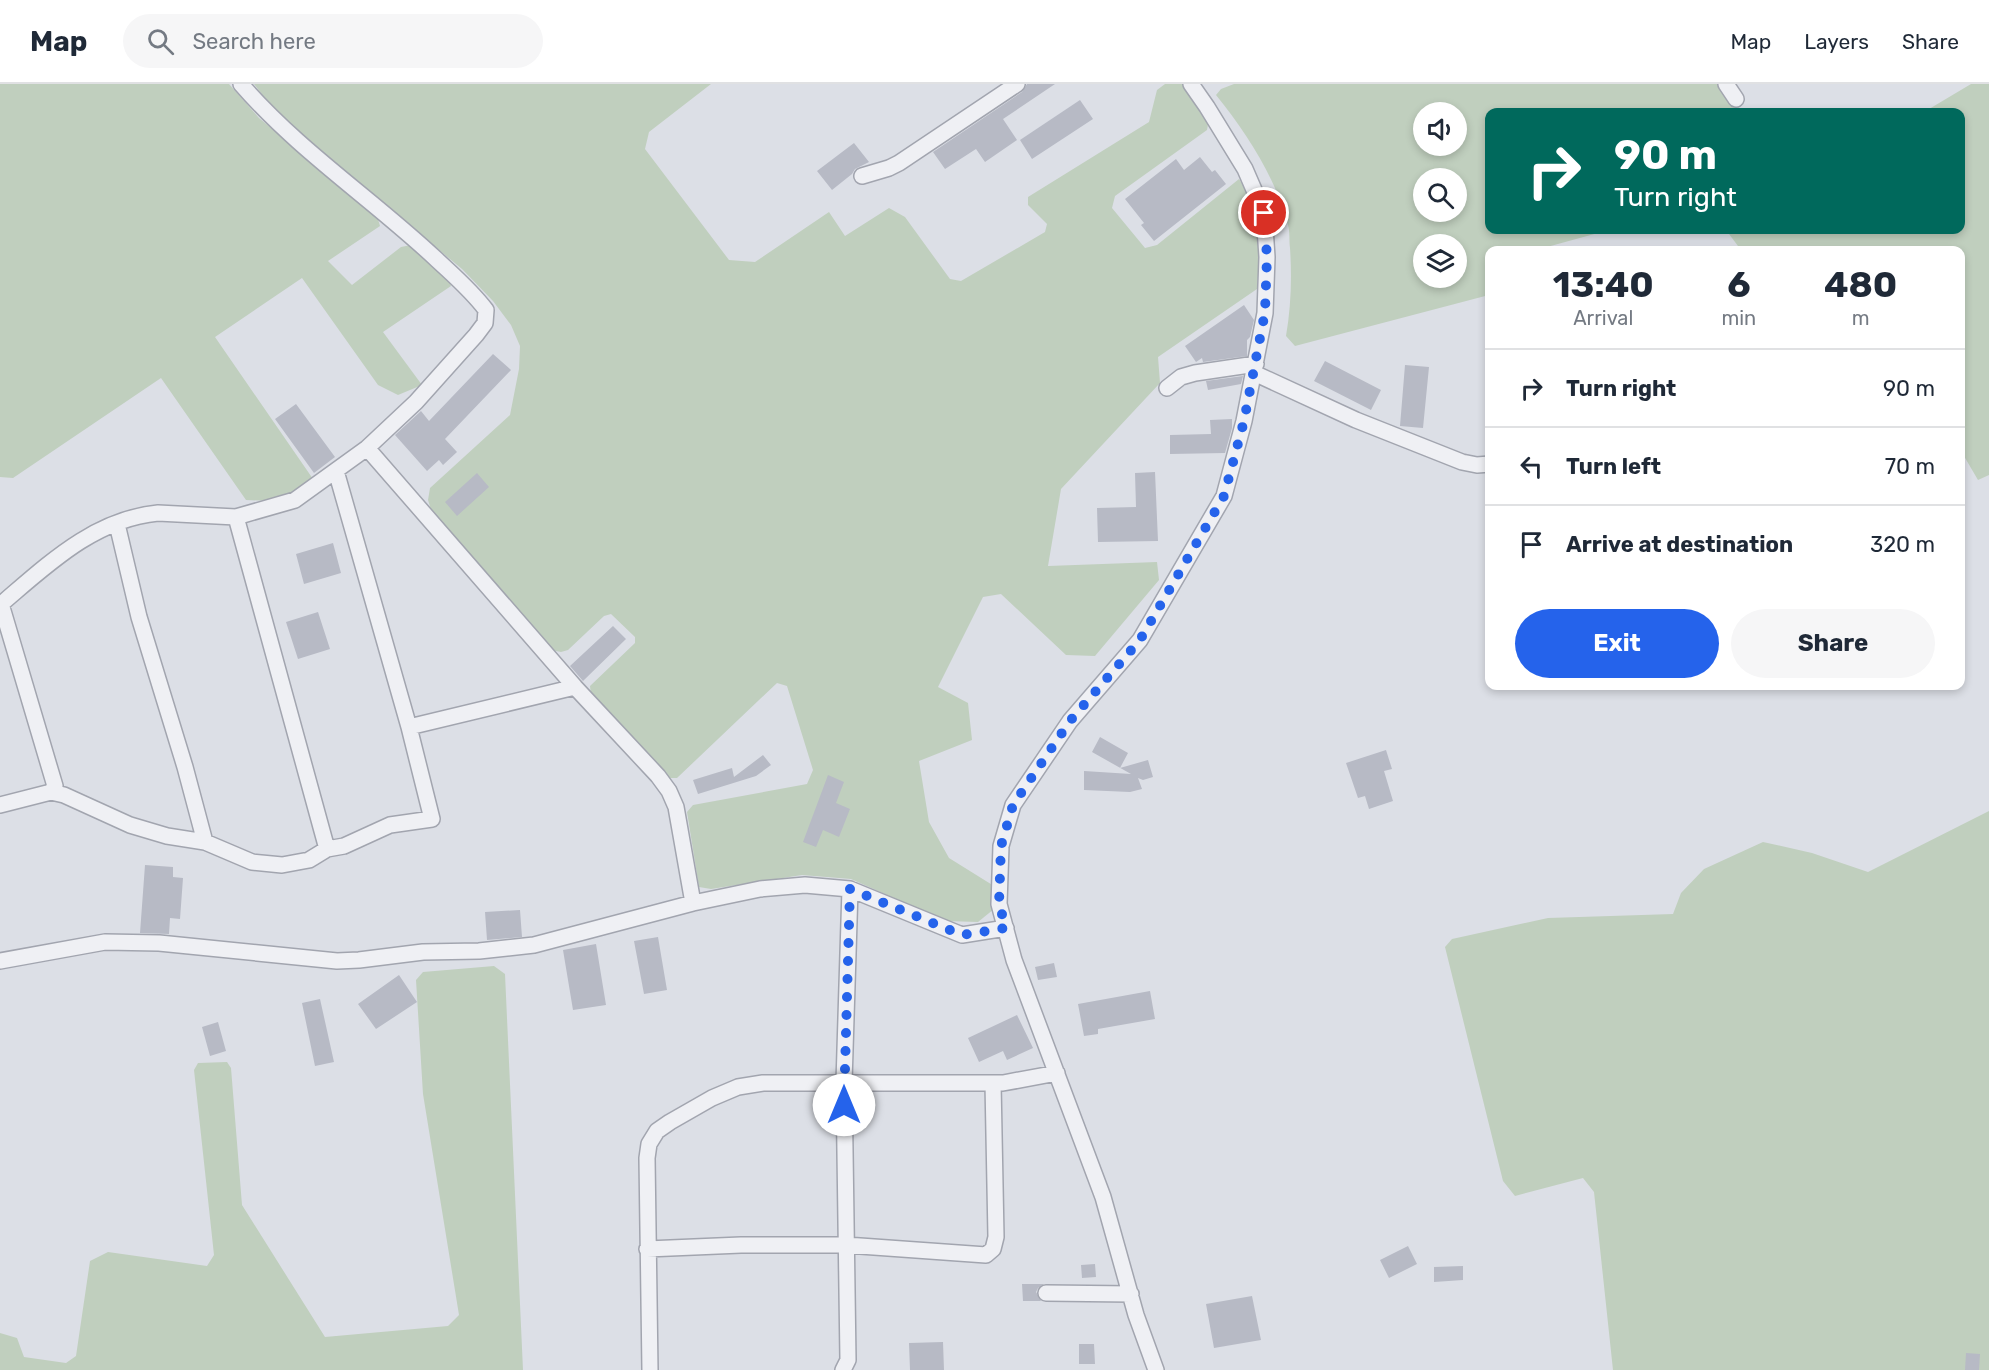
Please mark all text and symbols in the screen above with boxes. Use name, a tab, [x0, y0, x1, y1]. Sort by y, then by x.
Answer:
search box	[123, 14, 543, 68]
text: Map	[30, 25, 87, 58]
icon: search	[144, 25, 177, 58]
text: Search here	[192, 28, 316, 55]
text: Map	[1730, 29, 1771, 54]
text: Layers	[1804, 29, 1869, 54]
text: Share	[1902, 29, 1959, 54]
map controls	[1413, 102, 1467, 288]
button: sound	[1413, 102, 1467, 156]
text: 90 m	[1614, 130, 1717, 180]
icon: right	[1515, 132, 1593, 210]
button: search	[1413, 168, 1467, 222]
text: Turn right	[1614, 181, 1737, 213]
pin	[1238, 187, 1289, 238]
icon: arrive	[1247, 196, 1280, 229]
button: layers	[1413, 234, 1467, 288]
text: 13:40	[1553, 263, 1654, 306]
text: 6	[1727, 263, 1751, 306]
text: 480	[1824, 263, 1897, 306]
text: Arrival	[1573, 306, 1633, 330]
text: min	[1721, 306, 1756, 330]
text: m	[1852, 306, 1869, 330]
icon: right	[1515, 372, 1548, 405]
text: Turn right	[1566, 375, 1676, 402]
text: 90 m	[1883, 375, 1935, 402]
icon: left	[1515, 450, 1548, 483]
text: Turn left	[1566, 453, 1661, 480]
text: 70 m	[1885, 453, 1935, 480]
icon: arrive	[1515, 528, 1548, 561]
text: Arrive at destination	[1566, 531, 1793, 558]
text: 320 m	[1870, 531, 1935, 558]
button: Exit	[1515, 609, 1719, 678]
button: Share	[1731, 609, 1935, 678]
position arrow	[812, 1073, 876, 1137]

